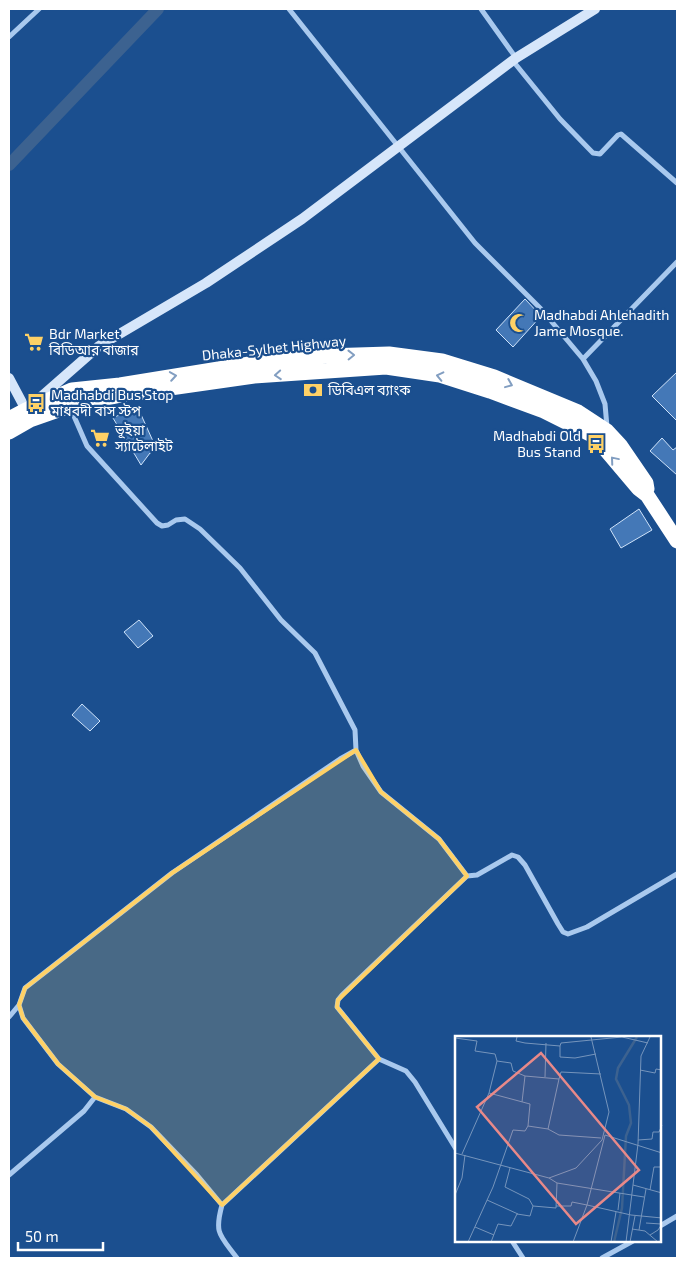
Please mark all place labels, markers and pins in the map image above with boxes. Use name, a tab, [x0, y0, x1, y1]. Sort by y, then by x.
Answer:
place label: Madhabdi Ahlehadith Jame Mosque.	[534, 306, 669, 339]
mosque icon: Madhabdi Ahlehadith Jame Mosque.	[508, 312, 530, 334]
place label: Bdr Market বিডিআর বাজার	[48, 325, 139, 358]
supermarket icon: Bdr Market বিডিআর বাজার	[23, 331, 45, 353]
bank icon: ডিবিএল ব্যাংক	[302, 379, 324, 401]
place label: ডিবিএল ব্যাংক	[327, 381, 411, 398]
place label: Madhabdi Bus Stop মাধবদী বাস স্টপ	[50, 386, 173, 419]
bus stop icon: Madhabdi Bus Stop মাধবদী বাস স্টপ	[25, 392, 47, 414]
place label: ভূইয়া স্যাটেলাইট	[114, 421, 173, 454]
supermarket icon: ভূইয়া স্যাটেলাইট	[89, 427, 111, 449]
place label: Madhabdi Old Bus Stand	[493, 427, 581, 460]
bus stop icon: Madhabdi Old Bus Stand	[585, 433, 607, 455]

